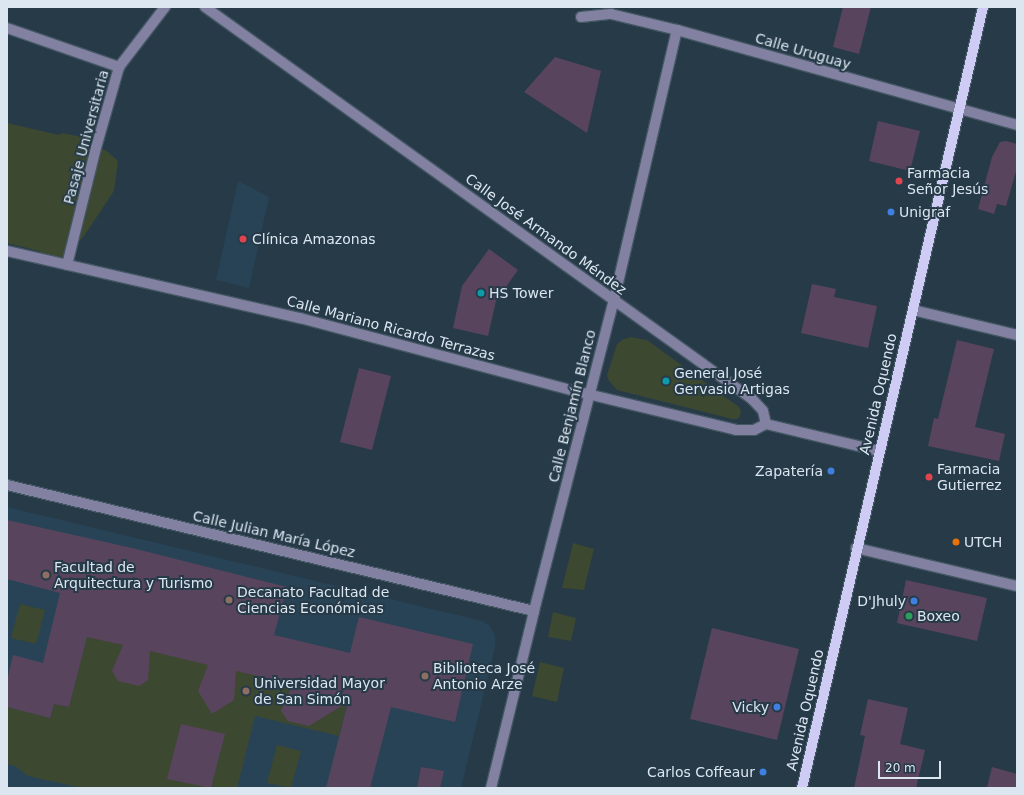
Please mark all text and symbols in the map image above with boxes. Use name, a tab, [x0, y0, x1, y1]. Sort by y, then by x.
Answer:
street label: Calle Uruguay	[753, 29, 853, 73]
street label: Pasaje Universitaria	[60, 68, 112, 206]
place label: Farmacia Señor Jesús	[907, 165, 988, 198]
street label: Calle José Armando Méndez	[462, 170, 630, 298]
marker: Farmacia Señor Jesús	[894, 176, 904, 186]
place label: Unigraf	[899, 204, 950, 220]
marker: Unigraf	[886, 207, 896, 217]
place label: Clínica Amazonas	[252, 231, 375, 247]
marker: Clínica Amazonas	[237, 233, 249, 245]
place label: HS Tower	[489, 285, 553, 301]
marker: HS Tower	[476, 288, 486, 298]
street label: Calle Mariano Ricardo Terrazas	[285, 292, 497, 364]
street label: Calle Benjamín Blanco	[545, 328, 599, 484]
street label: Avenida Oquendo	[856, 332, 900, 456]
place label: General José Gervasio Artigas	[674, 365, 790, 398]
marker: General José Gervasio Artigas	[661, 376, 671, 386]
place label: Farmacia Gutierrez	[937, 461, 1002, 494]
place label: Zapatería	[755, 463, 823, 479]
marker: Zapatería	[826, 466, 836, 476]
marker: Farmacia Gutierrez	[924, 472, 934, 482]
street label: Calle Julian María López	[191, 507, 357, 561]
place label: UTCH	[964, 534, 1002, 550]
marker: UTCH	[951, 537, 961, 547]
place label: Facultad de Arquitectura y Turismo	[54, 559, 213, 592]
marker: Facultad de Arquitectura y Turismo	[41, 570, 51, 580]
place label: Decanato Facultad de Ciencias Económicas	[237, 584, 389, 616]
place label: D'Jhuly	[857, 593, 906, 609]
marker: Decanato Facultad de Ciencias Económicas	[224, 595, 234, 605]
marker: D'Jhuly	[909, 596, 919, 606]
place label: Boxeo	[917, 608, 960, 624]
marker: Boxeo	[904, 611, 914, 621]
street label: Avenida Oquendo	[783, 648, 827, 772]
place label: Biblioteca José Antonio Arze	[433, 660, 535, 692]
marker: Biblioteca José Antonio Arze	[420, 671, 430, 681]
place label: Universidad Mayor de San Simón	[254, 675, 385, 708]
marker: Universidad Mayor de San Simón	[241, 686, 251, 696]
place label: Vicky	[732, 699, 769, 715]
marker: Vicky	[772, 702, 782, 712]
scale bar	[880, 753, 943, 779]
text: 20 m	[885, 761, 916, 775]
place label: Carlos Coffeaur	[647, 764, 755, 780]
marker: Carlos Coffeaur	[758, 767, 768, 777]

